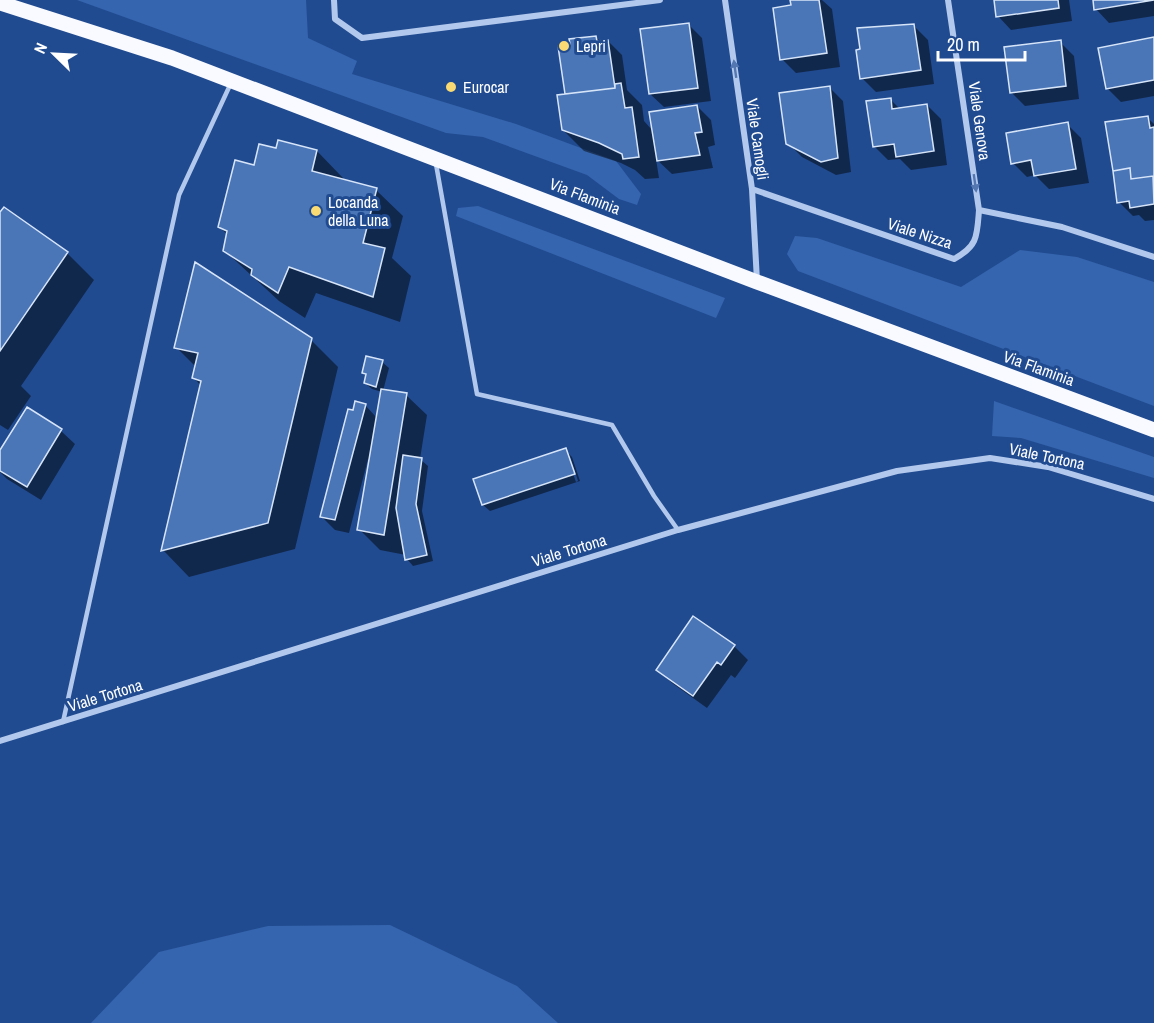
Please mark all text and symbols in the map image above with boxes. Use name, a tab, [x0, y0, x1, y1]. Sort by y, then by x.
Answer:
north arrow	[24, 24, 84, 84]
scale bar	[938, 24, 1025, 62]
text: 20 m	[947, 32, 980, 57]
place label: Lepri	[576, 35, 606, 57]
text: N	[28, 39, 52, 57]
marker: Lepri	[557, 39, 571, 53]
one-way arrow	[730, 59, 739, 78]
place label: Eurocar	[463, 76, 510, 98]
marker: Eurocar	[444, 80, 458, 94]
street label: Viale Genova	[964, 80, 997, 162]
street label: Viale Camogli	[741, 97, 775, 181]
street label: Via Flaminia	[546, 172, 624, 220]
one-way arrow	[970, 173, 979, 192]
place label: Locanda della Luna	[328, 191, 389, 231]
marker: Locanda della Luna	[309, 204, 323, 218]
street label: Viale Nizza	[885, 212, 956, 254]
street label: Via Flaminia	[1000, 345, 1078, 391]
street label: Viale Tortona	[1007, 437, 1088, 475]
street label: Viale Tortona	[529, 528, 610, 572]
street label: Viale Tortona	[65, 673, 146, 717]

